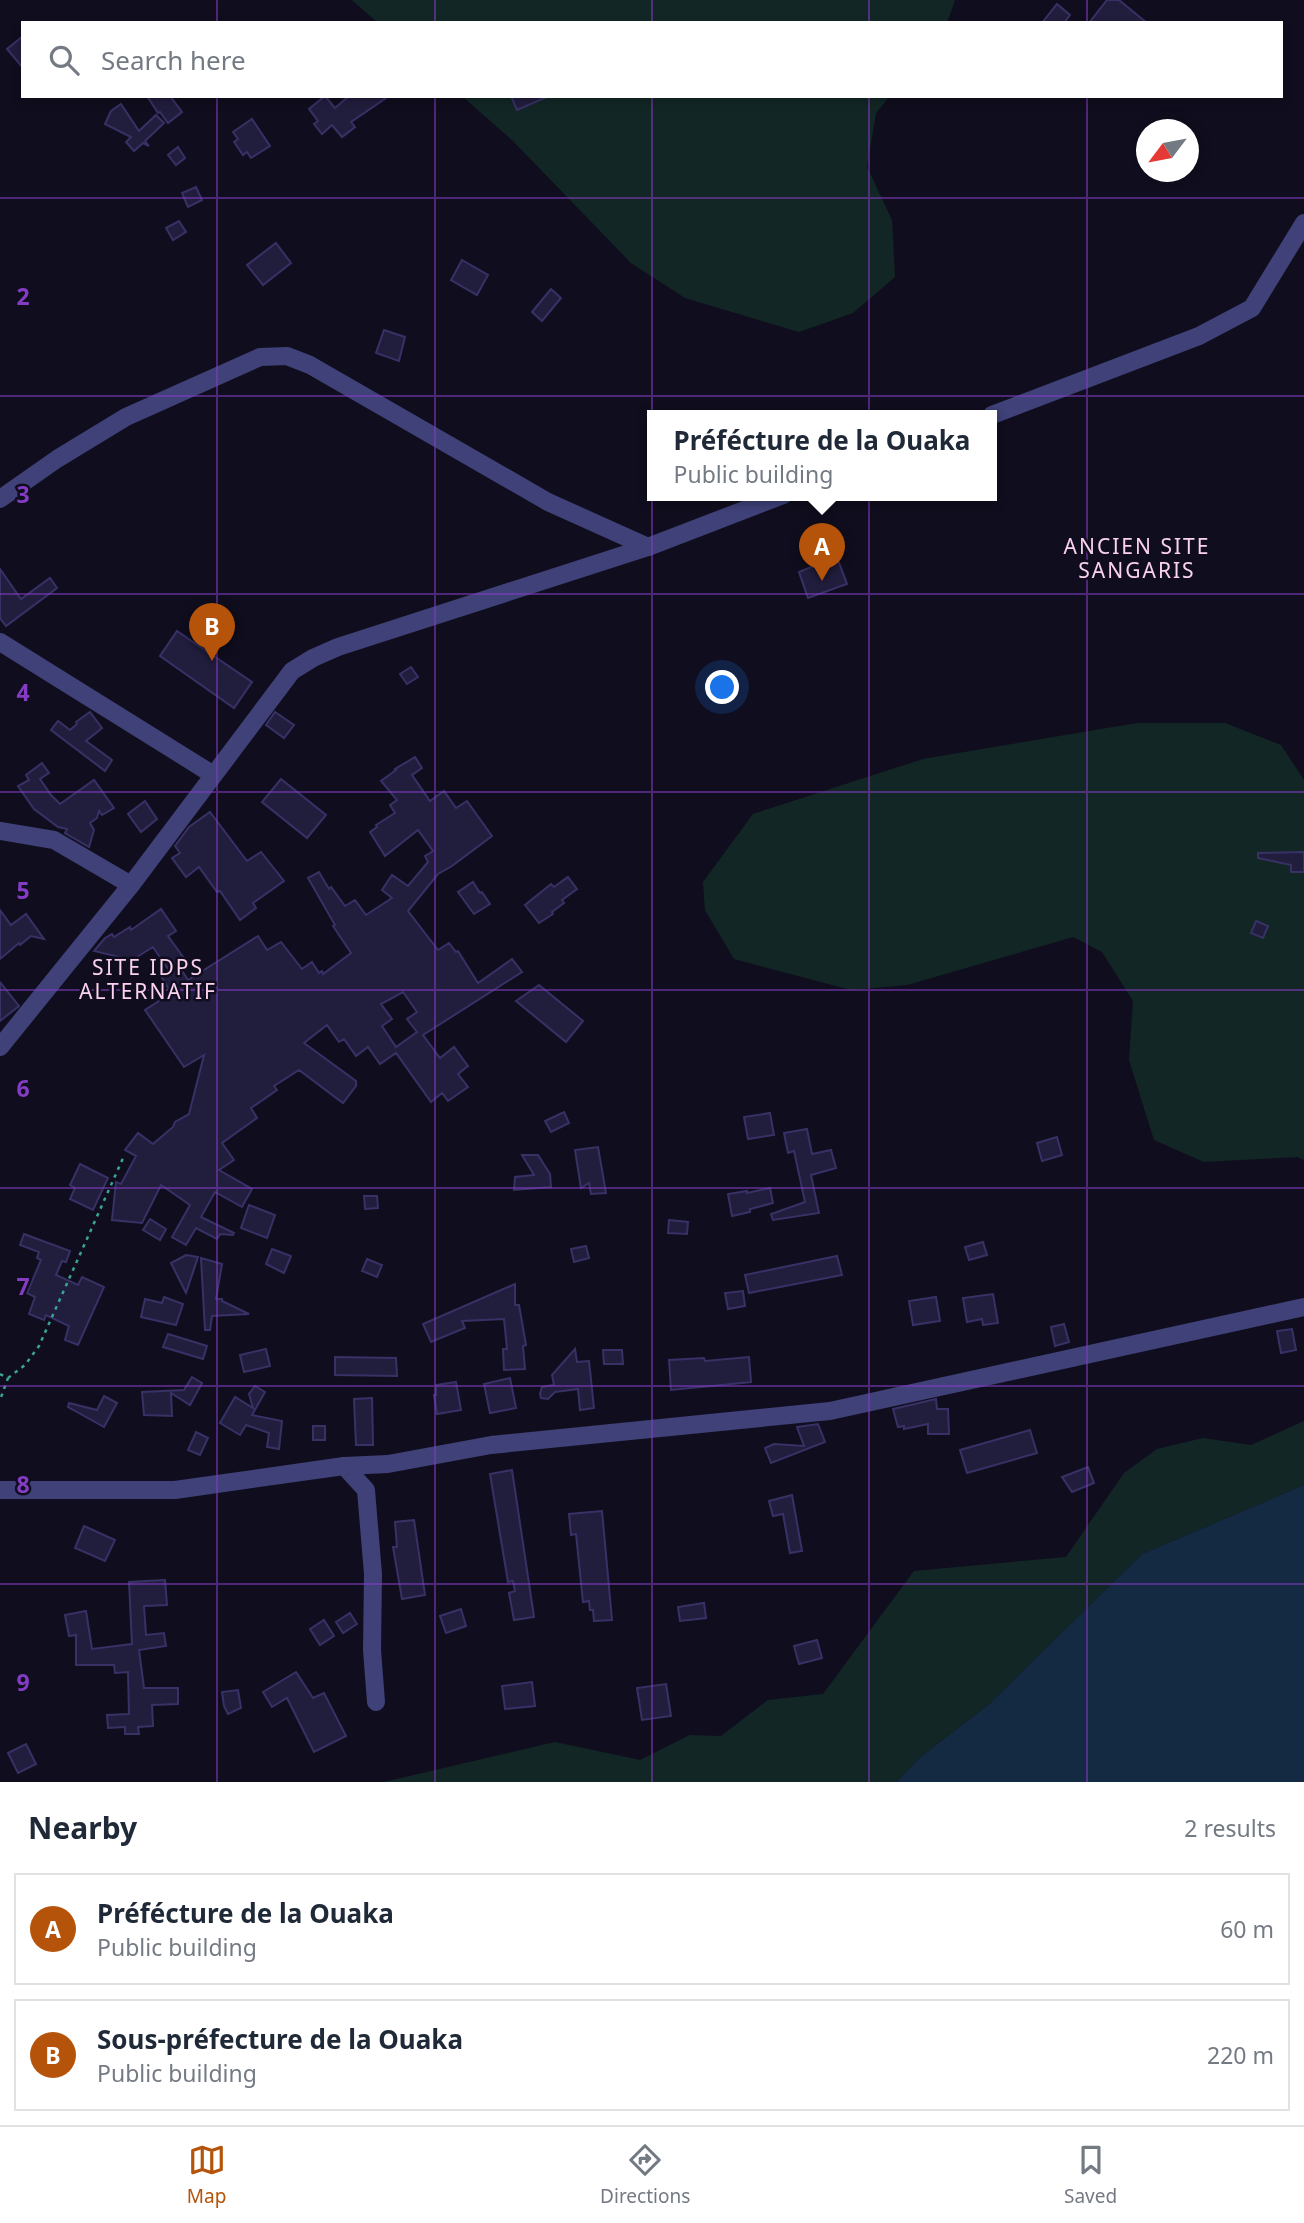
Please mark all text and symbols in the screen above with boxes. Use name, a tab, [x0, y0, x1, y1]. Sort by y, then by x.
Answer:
search box	[21, 21, 1283, 98]
icon: search	[45, 41, 83, 79]
text: Search here	[101, 42, 246, 78]
north arrow	[1136, 119, 1199, 182]
text: 2	[16, 280, 30, 312]
popup	[647, 410, 997, 501]
text: Préfécture de la Ouaka	[674, 422, 970, 458]
text: Public building	[674, 458, 833, 490]
text: 3	[16, 478, 30, 510]
pin: A	[799, 523, 845, 581]
district label: ANCIEN SITE SANGARIS	[1064, 532, 1210, 584]
pin: B	[189, 603, 235, 661]
your location	[705, 670, 739, 704]
text: 4	[16, 676, 30, 708]
text: 5	[16, 874, 30, 906]
district label: SITE IDPS ALTERNATIF	[79, 953, 217, 1005]
text: 6	[16, 1072, 30, 1104]
text: 7	[16, 1270, 30, 1302]
text: 8	[16, 1468, 30, 1500]
text: 9	[16, 1666, 30, 1698]
text: Nearby	[28, 1807, 137, 1848]
text: 2 results	[1184, 1812, 1276, 1844]
text: Préfécture de la Ouaka	[97, 1895, 394, 1931]
text: A	[45, 1913, 61, 1945]
text: 60 m	[1220, 1913, 1274, 1945]
text: Public building	[97, 1931, 257, 1963]
text: Sous-préfecture de la Ouaka	[97, 2021, 463, 2057]
text: B	[45, 2039, 61, 2071]
text: 220 m	[1207, 2039, 1274, 2071]
text: Public building	[97, 2057, 257, 2089]
tab: Map	[187, 2141, 226, 2209]
tab: Directions	[600, 2141, 690, 2209]
tab: Saved	[1064, 2141, 1117, 2209]

